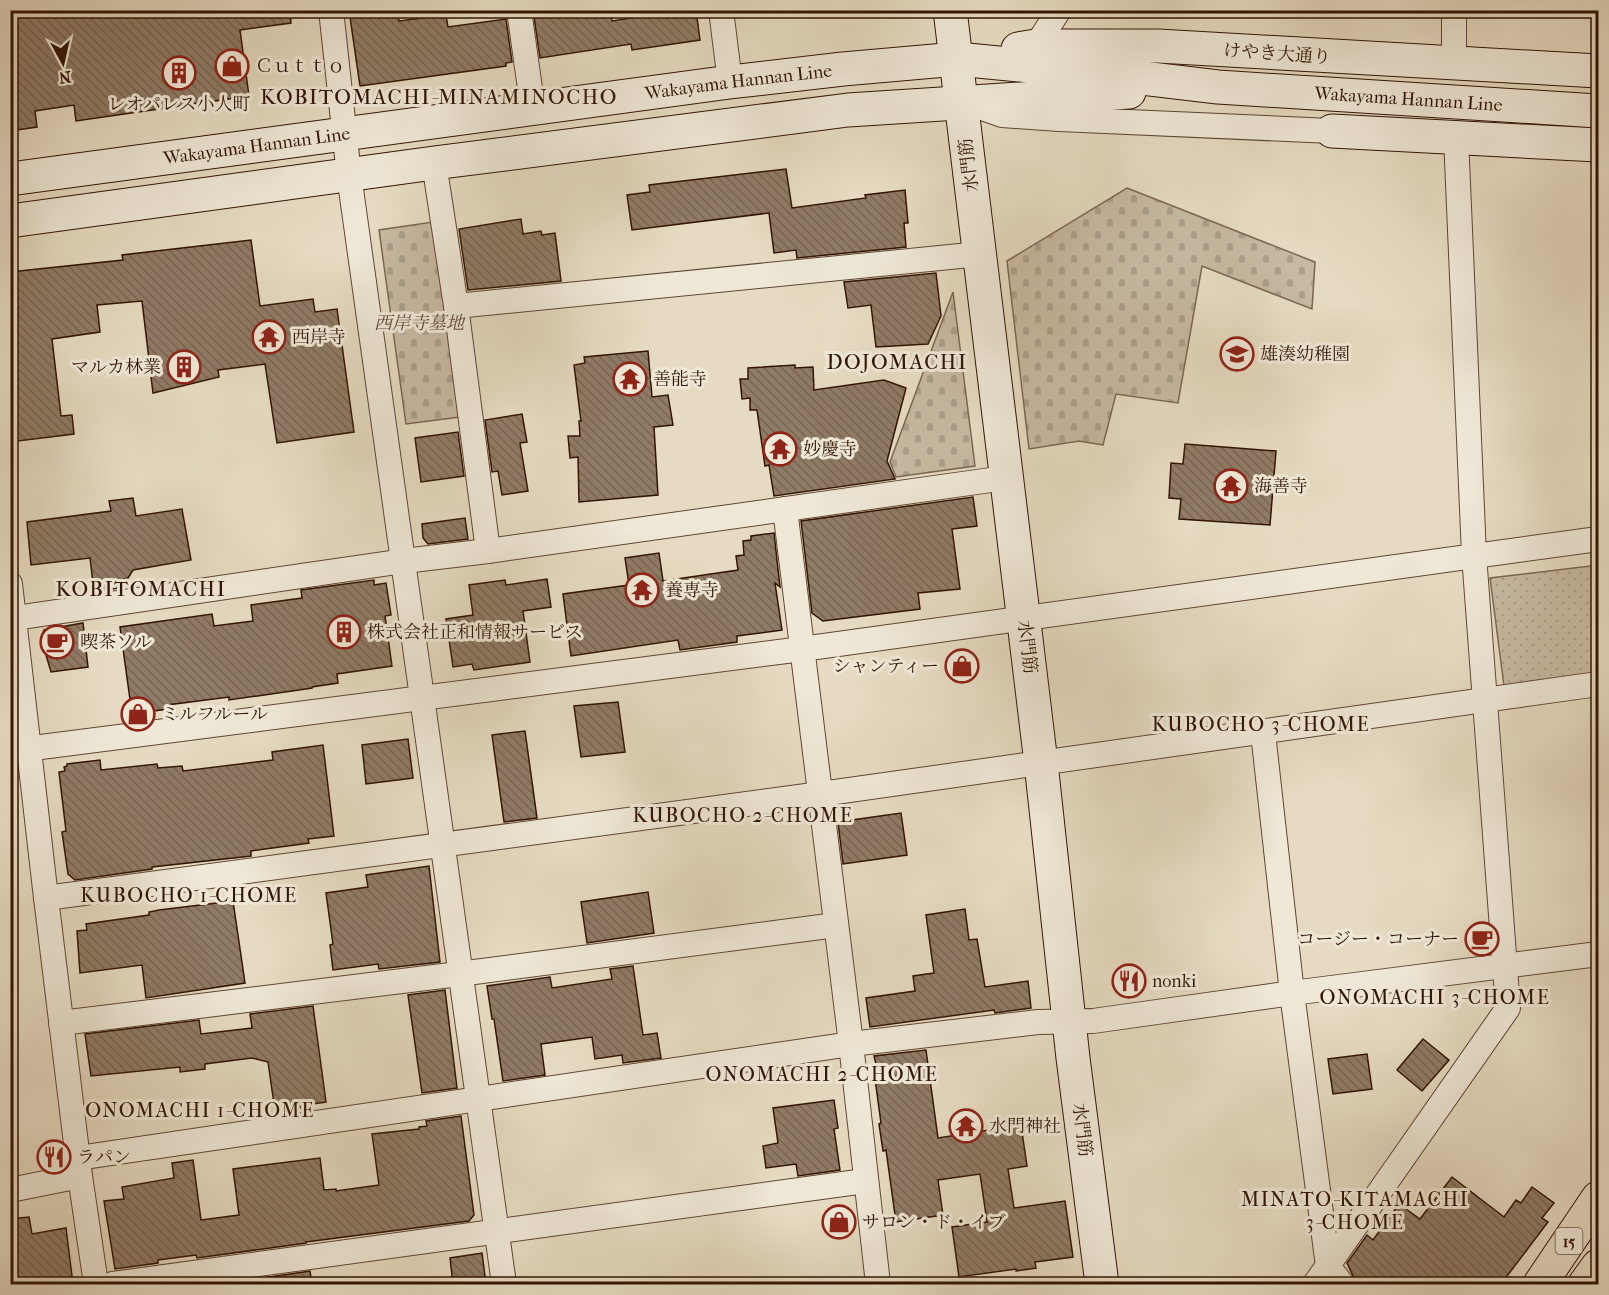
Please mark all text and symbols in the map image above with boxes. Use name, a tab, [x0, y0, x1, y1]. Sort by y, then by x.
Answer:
north arrow	[33, 33, 93, 93]
street label: けやき大通り	[1222, 40, 1332, 68]
shop icon: Ｃｕｔｔｏ	[214, 48, 250, 84]
building icon: レオパレス小人町	[161, 55, 197, 91]
place label: Ｃｕｔｔｏ	[255, 56, 345, 77]
street label: Wakayama Hannan Line	[643, 60, 833, 104]
text: N	[57, 67, 72, 88]
street label: Wakayama Hannan Line	[1313, 83, 1503, 115]
district label: KOBITOMACHI-MINAMINOCHO	[260, 85, 618, 109]
place label: レオパレス小人町	[107, 94, 251, 115]
street label: Wakayama Hannan Line	[161, 123, 352, 169]
street label: 水門筋	[955, 137, 983, 193]
park label: 西岸寺墓地	[374, 313, 466, 334]
temple icon: 西岸寺	[251, 319, 287, 355]
place label: 西岸寺	[292, 327, 346, 348]
school or university icon: 雄湊幼稚園	[1219, 336, 1255, 372]
place label: 雄湊幼稚園	[1260, 344, 1350, 365]
building icon: マルカ林業	[166, 349, 202, 385]
district label: DOJOMACHI	[826, 350, 968, 374]
place label: マルカ林業	[71, 357, 161, 378]
temple icon: 善能寺	[612, 361, 648, 397]
place label: 善能寺	[653, 369, 707, 390]
temple icon: 妙慶寺	[762, 431, 798, 467]
place label: 妙慶寺	[803, 439, 857, 460]
temple icon: 海善寺	[1213, 468, 1249, 504]
place label: 海善寺	[1254, 476, 1308, 497]
temple icon: 養専寺	[624, 572, 660, 608]
district label: KOBITOMACHI	[56, 577, 226, 601]
place label: 養専寺	[665, 580, 719, 601]
building icon: 株式会社正和情報サービス	[326, 614, 362, 650]
street label: 水門筋	[1013, 619, 1041, 675]
place label: 株式会社正和情報サービス	[367, 622, 583, 643]
cafe icon: 喫茶ソル	[39, 624, 75, 660]
place label: 喫茶ソル	[80, 632, 152, 653]
shop icon: シャンティー	[944, 648, 980, 684]
place label: シャンティー	[833, 656, 939, 677]
shop icon: ミルフルール	[120, 696, 156, 732]
place label: ミルフルール	[161, 704, 268, 725]
district label: KUBOCHO 3-CHOME	[1152, 713, 1370, 736]
district label: KUBOCHO 2-CHOME	[633, 804, 853, 827]
district label: KUBOCHO 1-CHOME	[80, 884, 298, 907]
cafe icon: コージー・コーナー	[1464, 921, 1500, 957]
place label: コージー・コーナー	[1297, 929, 1459, 950]
restaurant icon: nonki	[1111, 963, 1147, 999]
place label: nonki	[1152, 971, 1197, 992]
district label: ONOMACHI 3-CHOME	[1320, 986, 1550, 1009]
district label: ONOMACHI 2-CHOME	[706, 1063, 938, 1086]
district label: ONOMACHI 1-CHOME	[85, 1099, 315, 1122]
street label: 水門筋	[1068, 1102, 1096, 1158]
temple icon: 水門神社	[948, 1108, 984, 1144]
place label: 水門神社	[989, 1116, 1061, 1137]
restaurant icon: ラパン	[36, 1139, 72, 1175]
place label: ラパン	[77, 1147, 131, 1168]
district label: MINATO-KITAMACHI 3-CHOME	[1241, 1188, 1469, 1234]
shop icon: サロン・ド・イブ	[821, 1204, 857, 1240]
place label: サロン・ド・イブ	[862, 1212, 1005, 1233]
road number: 15	[1556, 1228, 1582, 1254]

